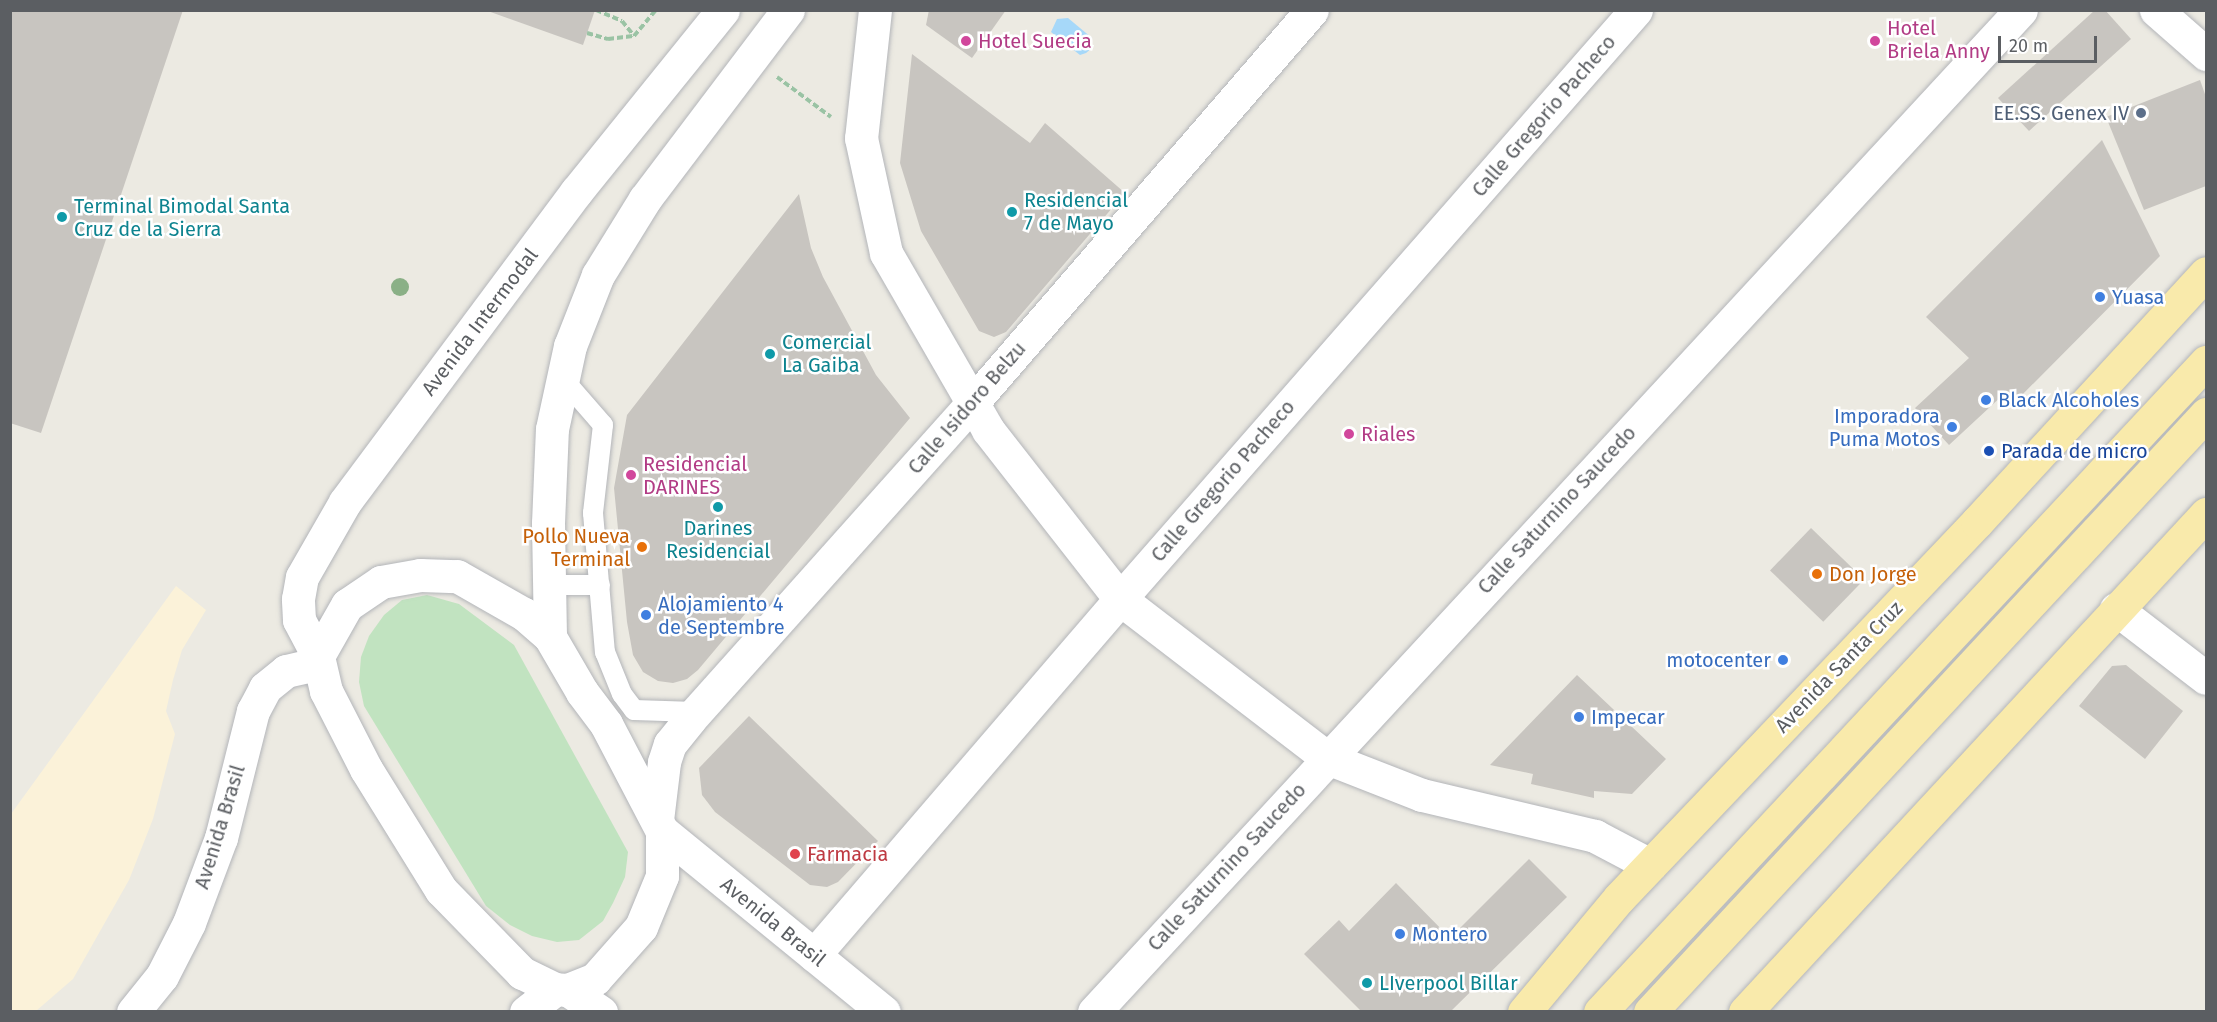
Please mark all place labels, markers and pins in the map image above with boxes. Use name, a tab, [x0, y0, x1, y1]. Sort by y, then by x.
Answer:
place label: Hotel Briela Anny	[1887, 17, 1990, 64]
place label: Hotel Suecia	[978, 29, 1092, 53]
marker: Hotel Suecia	[959, 34, 973, 48]
marker: Hotel Briela Anny	[1868, 34, 1882, 48]
place label: EE.SS. Genex IV	[1993, 101, 2129, 125]
marker: EE.SS. Genex IV	[2134, 106, 2148, 120]
place label: Residencial 7 de Mayo	[1024, 189, 1128, 236]
place label: Terminal Bimodal Santa Cruz de la Sierra	[74, 194, 290, 241]
marker: Residencial 7 de Mayo	[1005, 205, 1019, 219]
marker: Terminal Bimodal Santa Cruz de la Sierra	[55, 210, 69, 224]
place label: Yuasa	[2112, 285, 2164, 309]
marker: Yuasa	[2093, 290, 2107, 304]
place label: Comercial La Gaiba	[782, 330, 871, 377]
marker: Comercial La Gaiba	[763, 347, 777, 361]
place label: Black Alcoholes	[1998, 388, 2139, 412]
marker: Black Alcoholes	[1979, 393, 1993, 407]
place label: Imporadora Puma Motos	[1829, 404, 1940, 451]
marker: Imporadora Puma Motos	[1945, 420, 1959, 434]
place label: Riales	[1361, 422, 1415, 446]
marker: Riales	[1342, 427, 1356, 441]
place label: Parada de micro	[2001, 439, 2148, 463]
marker: Parada de micro	[1982, 444, 1996, 458]
place label: Residencial DARINES	[643, 452, 747, 499]
marker: Residencial DARINES	[624, 468, 638, 482]
marker: Darines Residencial	[711, 500, 725, 514]
place label: Darines Residencial	[666, 516, 770, 563]
place label: Pollo Nueva Terminal	[522, 524, 630, 571]
marker: Pollo Nueva Terminal	[635, 540, 649, 554]
place label: Don Jorge	[1829, 562, 1917, 586]
marker: Don Jorge	[1810, 567, 1824, 581]
place label: Alojamiento 4 de Septembre	[658, 592, 785, 639]
marker: Alojamiento 4 de Septembre	[639, 608, 653, 622]
place label: motocenter	[1666, 648, 1771, 672]
marker: motocenter	[1776, 653, 1790, 667]
place label: Impecar	[1591, 705, 1665, 729]
marker: Impecar	[1572, 710, 1586, 724]
place label: Farmacia	[807, 842, 888, 866]
marker: Farmacia	[788, 847, 802, 861]
place label: Montero	[1412, 922, 1488, 946]
marker: Montero	[1393, 927, 1407, 941]
place label: LIverpool Billar	[1379, 971, 1518, 995]
marker: LIverpool Billar	[1360, 976, 1374, 990]

